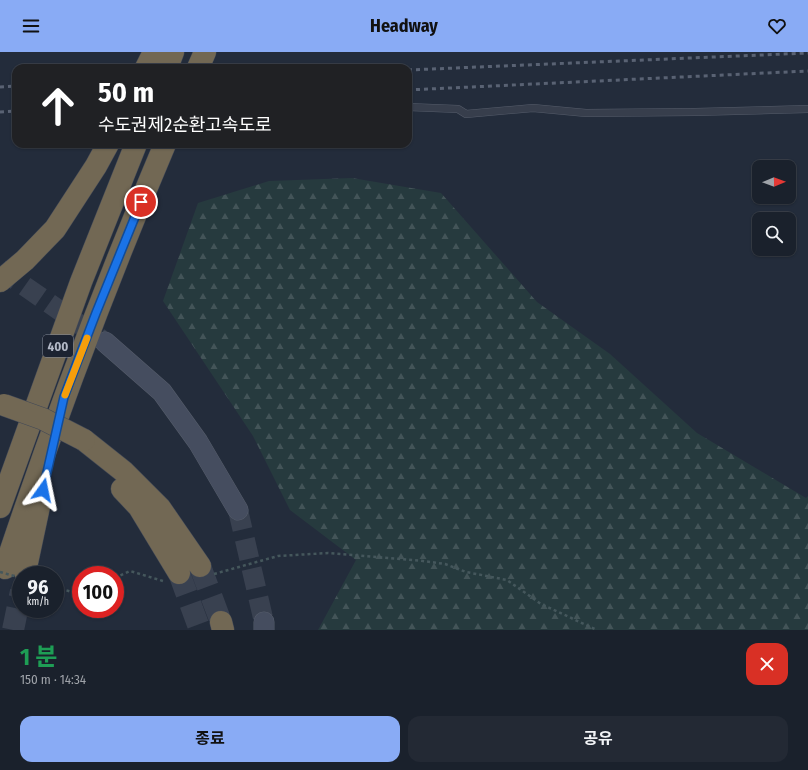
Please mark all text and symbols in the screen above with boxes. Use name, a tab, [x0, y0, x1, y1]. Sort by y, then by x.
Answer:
icon: menu	[20, 15, 42, 37]
text: Headway	[370, 15, 438, 37]
icon: heart	[766, 15, 788, 37]
text: 50 m	[98, 76, 154, 109]
icon: ahead	[32, 80, 84, 132]
text: 수도권제2순환고속도로	[98, 114, 272, 136]
north arrow	[752, 160, 796, 204]
map controls	[752, 160, 796, 256]
pin	[124, 185, 158, 219]
icon: arrive	[130, 191, 152, 213]
button: search	[752, 212, 796, 256]
road number: 400	[43, 335, 73, 357]
position arrow	[22, 469, 64, 511]
speed limit sign: 100	[72, 566, 124, 618]
text: 96	[28, 575, 48, 599]
text: km/h	[27, 596, 49, 608]
text: 1 분	[20, 643, 57, 671]
button: close	[746, 643, 788, 685]
text: 150 m · 14:34	[20, 672, 86, 687]
button: 종료	[20, 716, 400, 762]
button: 공유	[408, 716, 788, 762]

